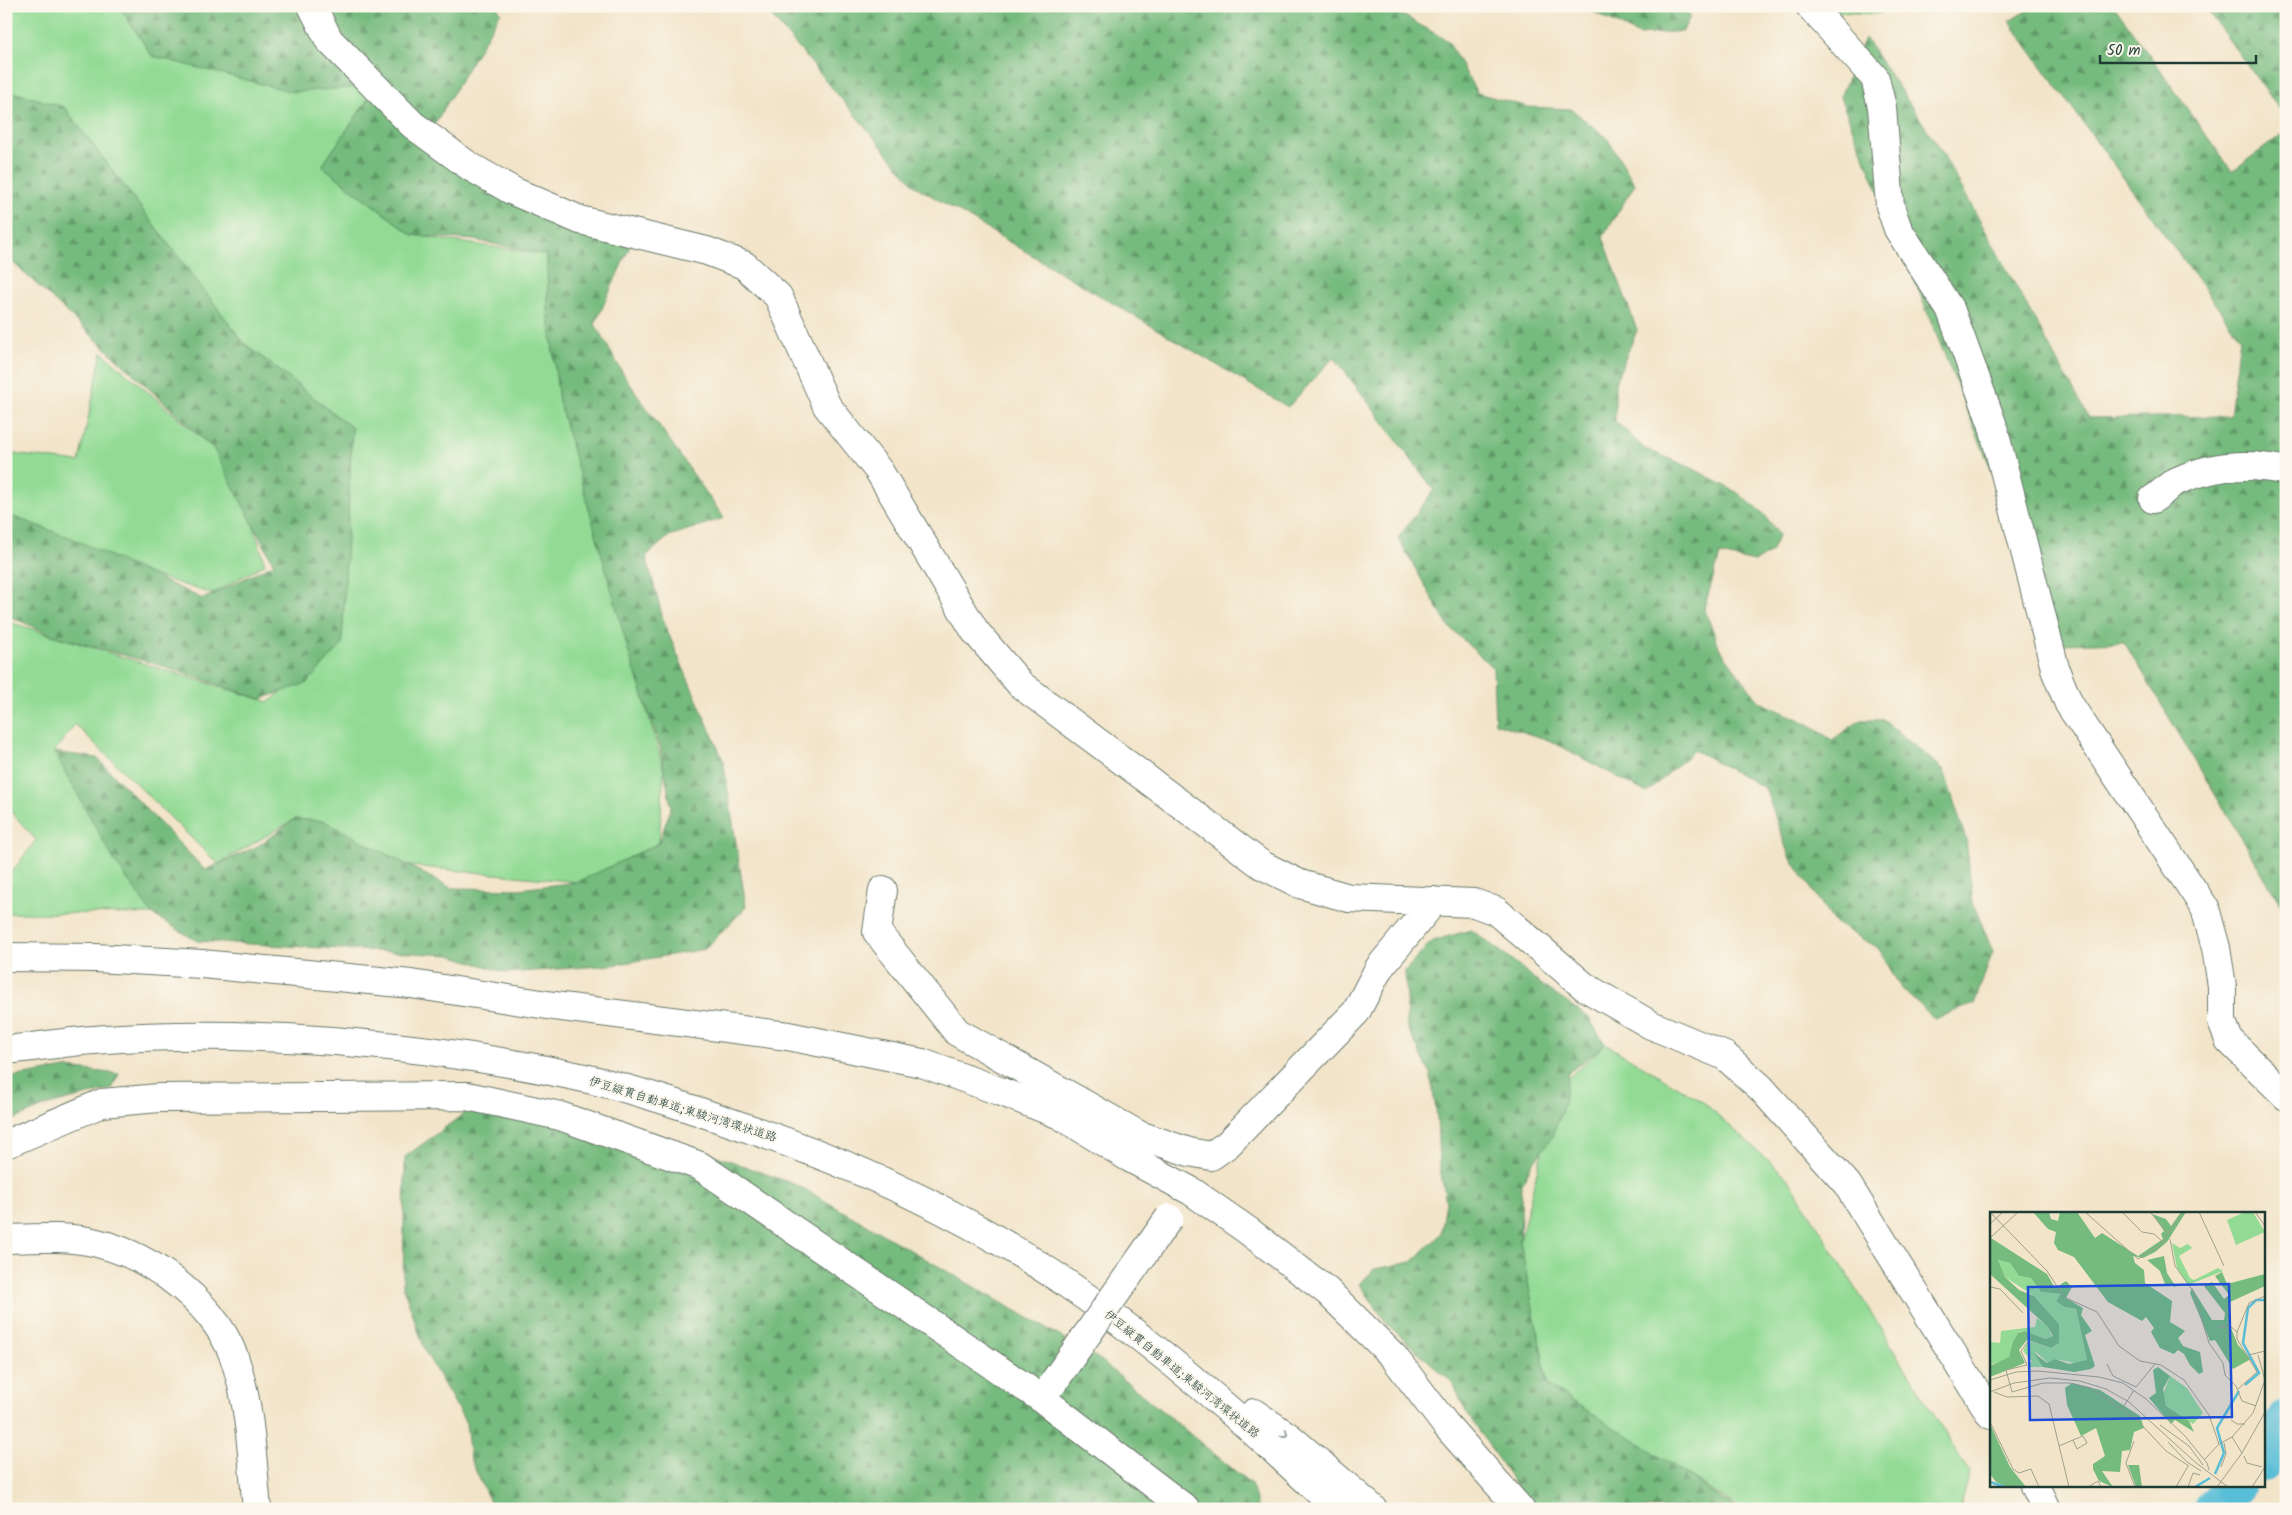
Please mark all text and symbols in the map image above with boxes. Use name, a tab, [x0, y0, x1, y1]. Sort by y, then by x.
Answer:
scale bar	[2100, 32, 2256, 64]
text: 50 m	[2107, 39, 2141, 63]
street label: 伊豆縦貫自動車道;東駿河湾環状道路	[587, 1072, 779, 1147]
inset map	[1990, 1212, 2264, 1488]
street label: 伊豆縦貫自動車道;東駿河湾環状道路	[1100, 1305, 1264, 1443]
one-way arrow	[1279, 1428, 1289, 1437]

